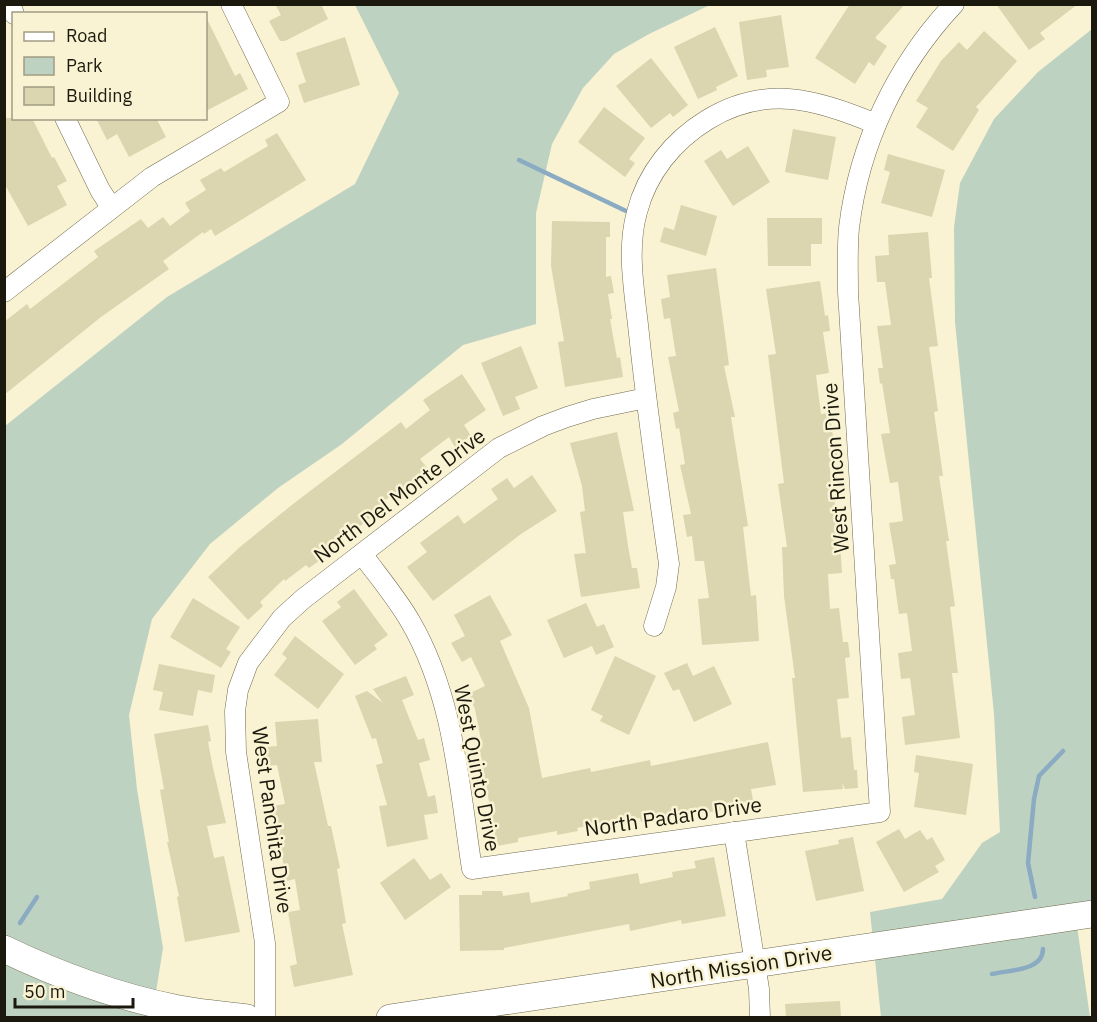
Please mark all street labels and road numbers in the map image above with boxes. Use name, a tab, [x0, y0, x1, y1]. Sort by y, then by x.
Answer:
street label: West Rincon Drive	[815, 382, 855, 554]
street label: North Del Monte Drive	[307, 421, 491, 569]
street label: West Quinto Drive	[448, 682, 508, 854]
street label: West Panchita Drive	[246, 725, 300, 915]
street label: North Padaro Drive	[582, 790, 764, 842]
street label: North Mission Drive	[648, 938, 834, 994]

